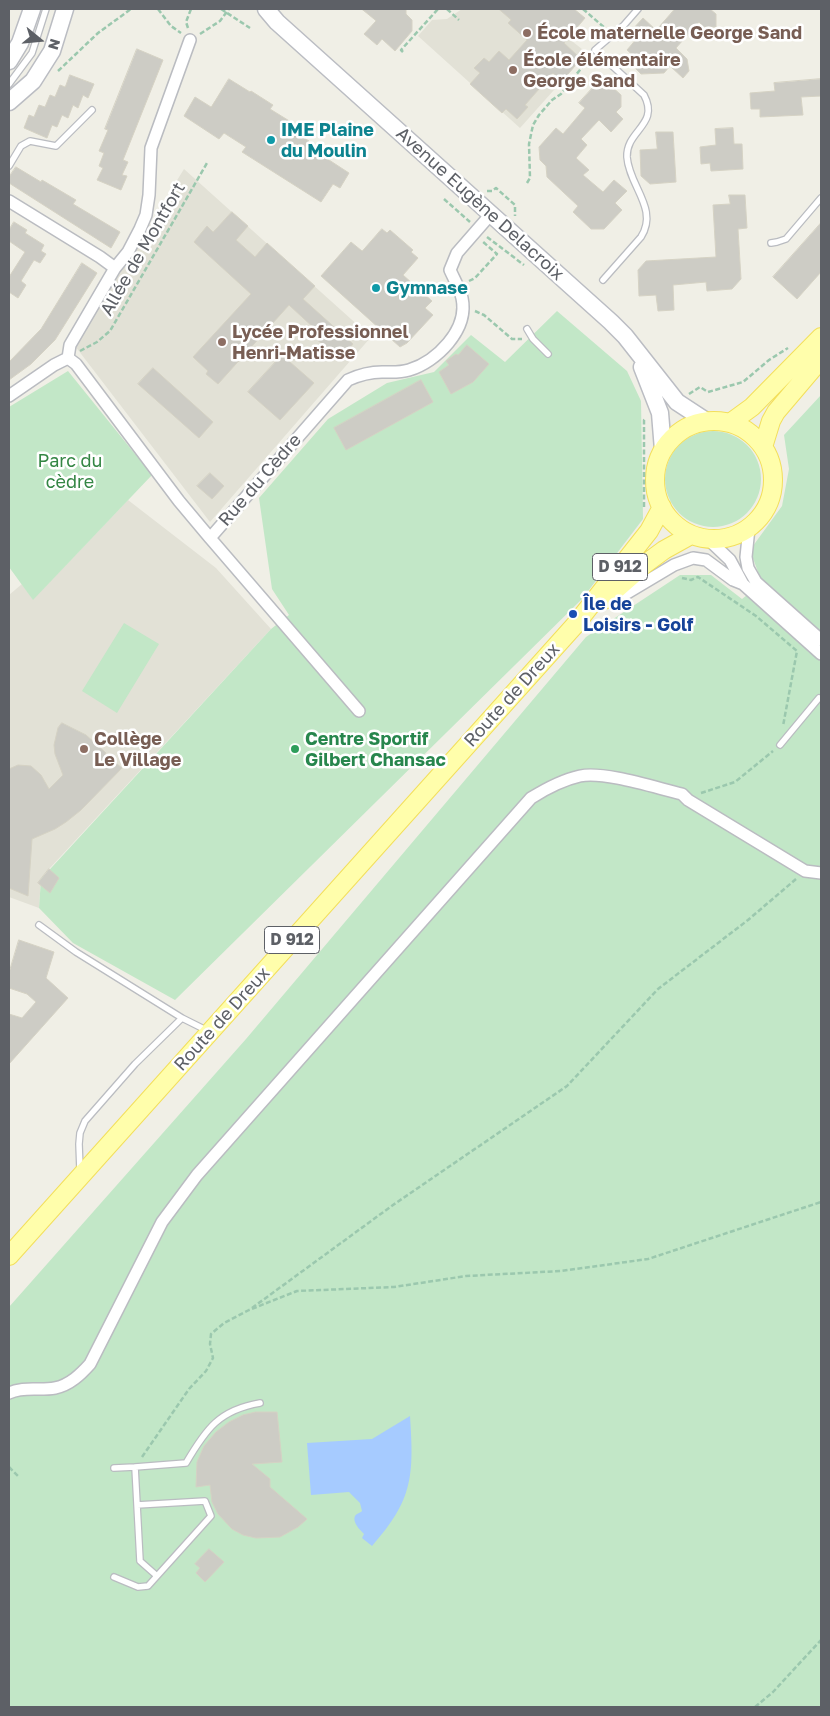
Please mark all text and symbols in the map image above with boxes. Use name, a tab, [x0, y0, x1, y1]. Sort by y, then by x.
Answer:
north arrow	[15, 15, 65, 65]
place label: École maternelle George Sand	[537, 22, 802, 44]
marker: École maternelle George Sand	[521, 27, 533, 39]
text: N	[45, 37, 65, 52]
place label: École élémentaire George Sand	[523, 49, 681, 92]
marker: École élémentaire George Sand	[507, 64, 519, 76]
place label: IME Plaine du Moulin	[281, 119, 374, 162]
street label: Avenue Eugène Delacroix	[392, 123, 568, 285]
marker: IME Plaine du Moulin	[265, 134, 277, 146]
street label: Allée de Montfort	[96, 178, 190, 320]
place label: Gymnase	[386, 277, 468, 299]
marker: Gymnase	[370, 282, 382, 294]
place label: Lycée Professionnel Henri-Matisse	[232, 321, 408, 364]
marker: Lycée Professionnel Henri-Matisse	[216, 336, 228, 348]
street label: Rue du Cèdre	[214, 429, 306, 531]
park label: Parc du cèdre	[38, 450, 102, 492]
road number: D 912	[592, 554, 648, 580]
place label: Île de Loisirs - Golf	[583, 593, 693, 636]
marker: Île de Loisirs - Golf	[567, 608, 579, 620]
street label: Route de Dreux	[460, 639, 564, 751]
place label: Collège Le Village	[94, 728, 181, 771]
place label: Centre Sportif Gilbert Chansac	[305, 728, 446, 771]
marker: Collège Le Village	[78, 743, 90, 755]
marker: Centre Sportif Gilbert Chansac	[289, 743, 301, 755]
road number: D 912	[264, 926, 320, 954]
street label: Route de Dreux	[170, 963, 274, 1075]

